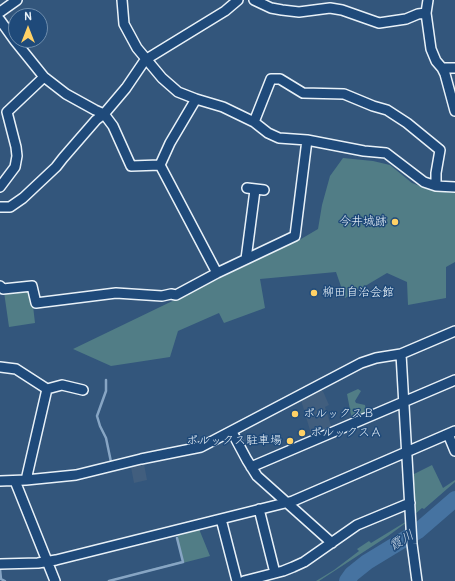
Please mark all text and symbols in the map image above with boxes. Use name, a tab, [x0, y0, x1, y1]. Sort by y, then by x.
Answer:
north arrow	[8, 8, 48, 48]
text: N	[24, 10, 32, 23]
place label: 今井城跡	[339, 215, 387, 229]
marker: 今井城跡	[390, 217, 400, 227]
place label: 柳田自治会館	[322, 286, 394, 300]
marker: 柳田自治会館	[309, 288, 319, 298]
place label: ポルックスＢ	[303, 407, 375, 421]
marker: ポルックスＢ	[290, 409, 300, 419]
place label: ポルックスＡ	[310, 426, 382, 440]
marker: ポルックスＡ	[297, 428, 307, 438]
place label: ポルックス駐車場	[186, 434, 282, 448]
marker: ポルックス駐車場	[285, 436, 295, 446]
water label: 霞川	[387, 528, 417, 554]

